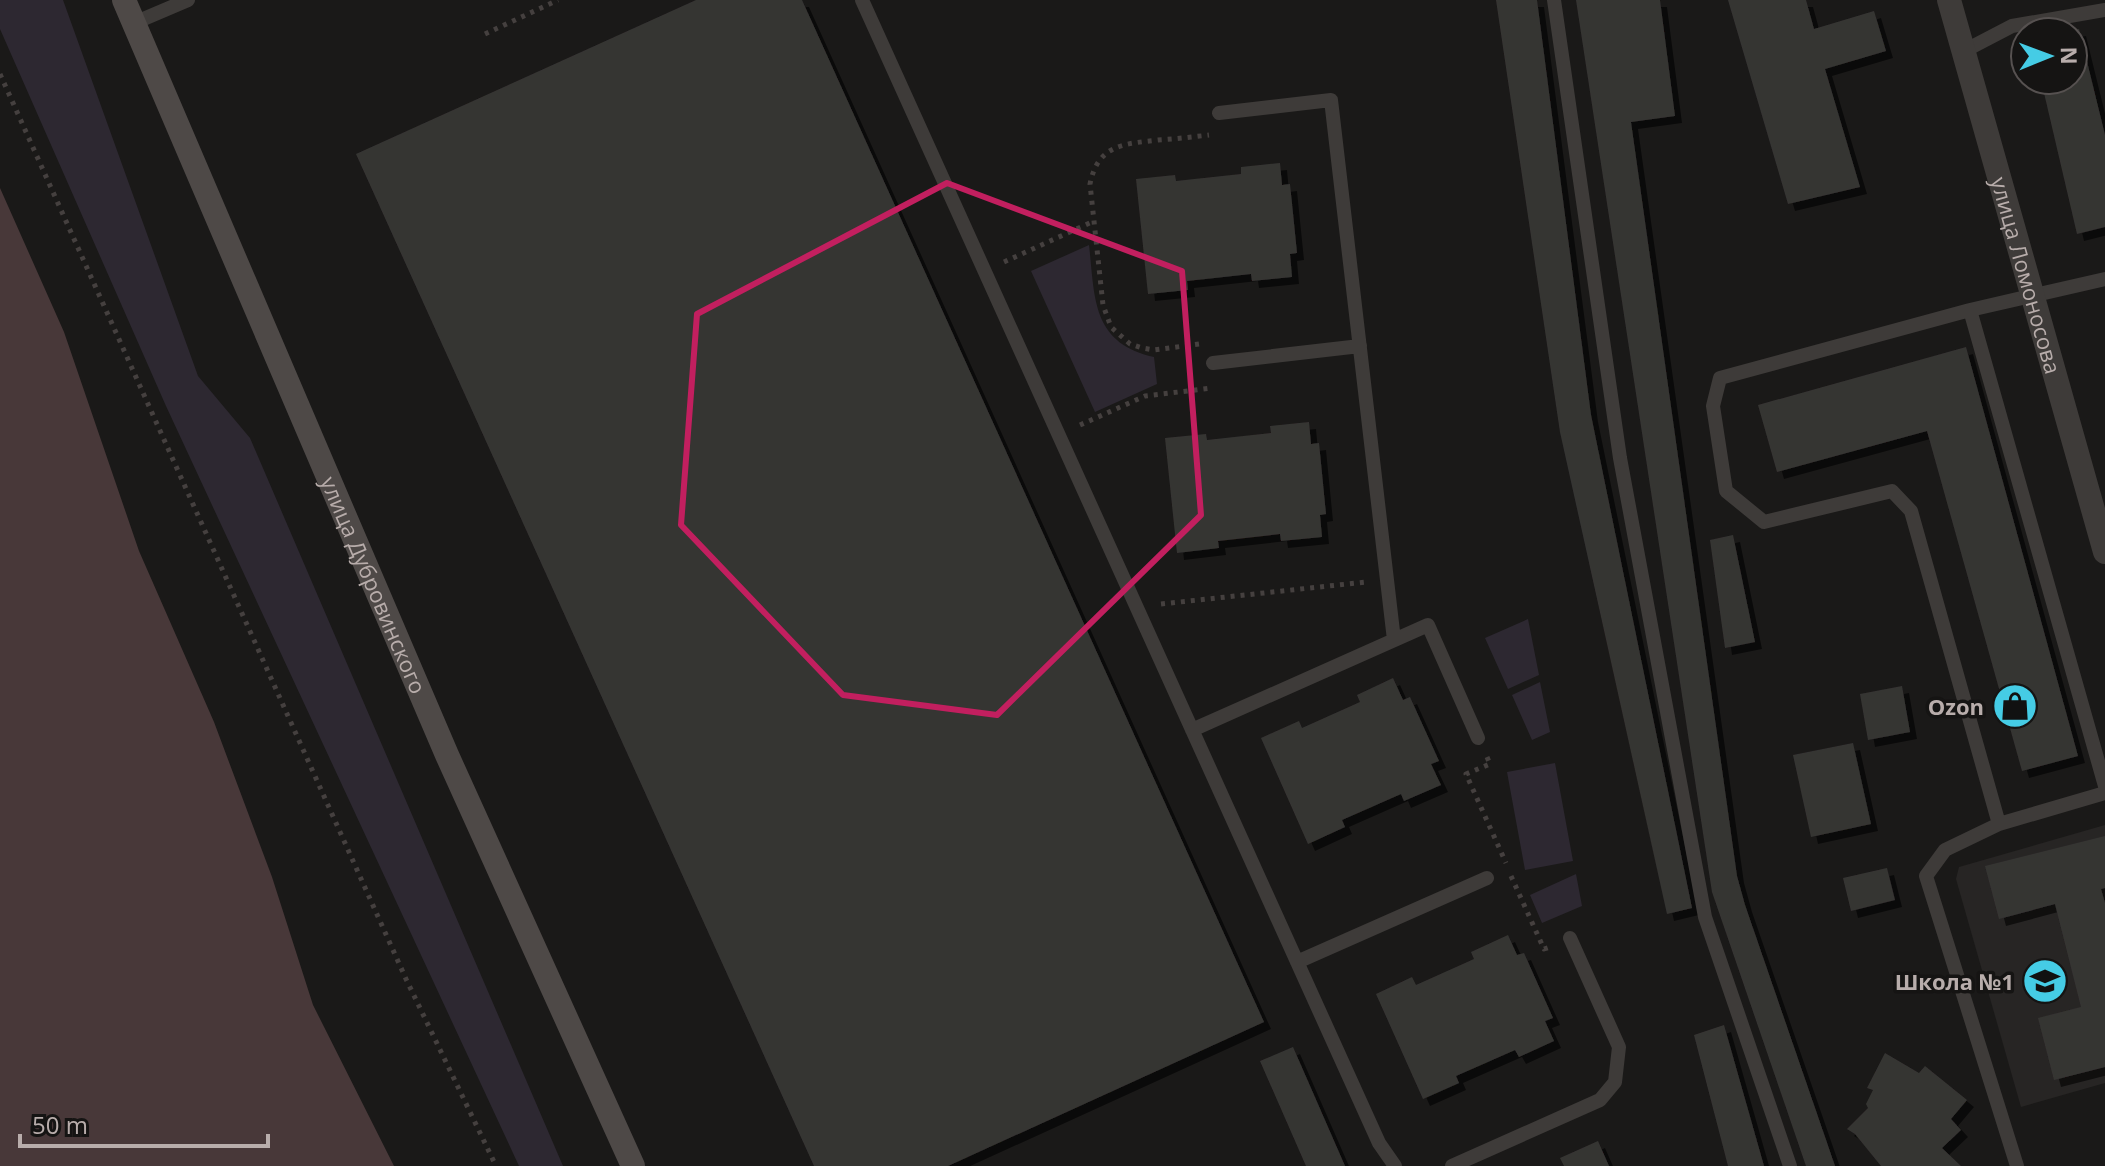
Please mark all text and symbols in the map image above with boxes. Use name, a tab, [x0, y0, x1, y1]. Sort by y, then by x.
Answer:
north arrow	[2009, 16, 2089, 96]
text: N	[2055, 46, 2085, 65]
street label: улица Ломоносова	[1985, 173, 2069, 377]
street label: улица Дубровинского	[314, 471, 434, 698]
shop icon: Ozon	[1991, 682, 2039, 730]
place label: Ozon	[1928, 691, 1984, 721]
school or university icon: Школа №1	[2021, 957, 2069, 1005]
place label: Школа №1	[1895, 966, 2014, 996]
scale bar	[20, 1098, 268, 1148]
text: 50 m	[32, 1108, 88, 1141]

